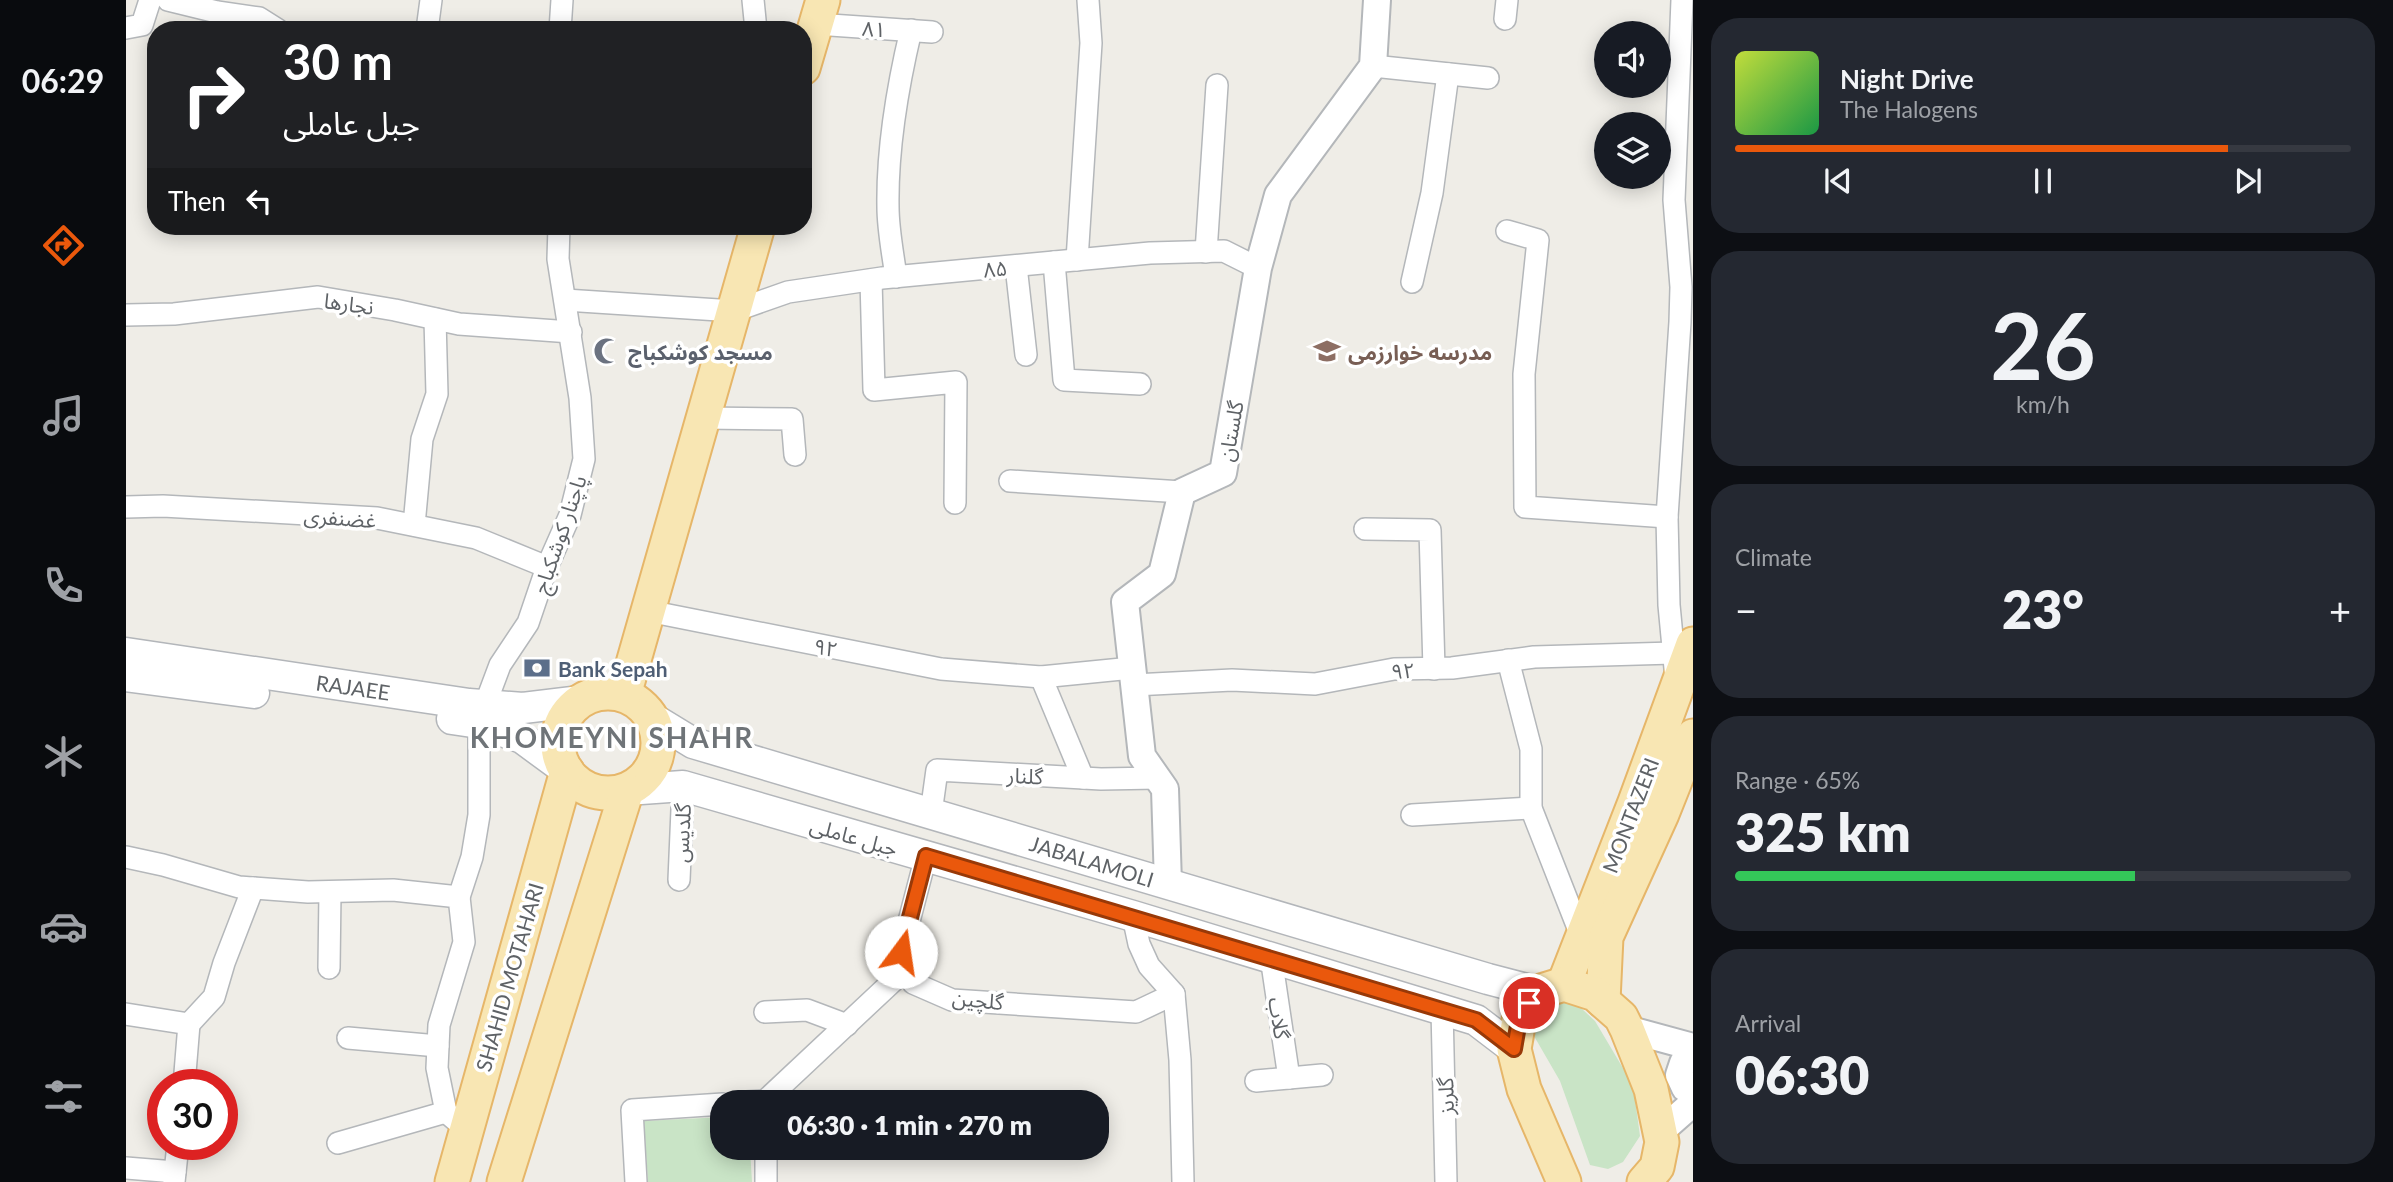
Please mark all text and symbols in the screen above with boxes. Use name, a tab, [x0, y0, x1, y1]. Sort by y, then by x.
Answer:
street label: ۸۱	[861, 15, 887, 41]
map controls	[1594, 21, 1671, 189]
button: sound	[1594, 21, 1671, 98]
text: 30 m	[283, 32, 393, 90]
icon: right	[168, 49, 259, 140]
text: 06:29	[22, 61, 104, 100]
text: Night Drive	[1840, 63, 1974, 95]
text: The Halogens	[1840, 95, 1978, 123]
text: جبل عاملی	[283, 103, 420, 142]
button: layers	[1594, 112, 1671, 189]
icon: previous	[1819, 162, 1857, 200]
icon: pause	[2024, 162, 2062, 200]
icon: next	[2229, 162, 2267, 200]
icon: left	[240, 182, 278, 220]
text: Then	[168, 185, 226, 217]
icon: directions	[39, 221, 88, 270]
street label: ۸۵	[982, 254, 1008, 282]
street label: نجارها	[322, 287, 376, 320]
text: 26	[1990, 290, 2096, 399]
mosque icon: مسجد کوشکباج	[592, 336, 622, 366]
school or university icon: مدرسه خوارزمی	[1312, 336, 1342, 366]
place label: مسجد کوشکباج	[628, 339, 773, 368]
place label: مدرسه خوارزمی	[1348, 339, 1492, 365]
text: km/h	[2016, 390, 2070, 418]
icon: music	[39, 391, 88, 440]
street label: گلستان	[1212, 398, 1249, 463]
street label: پاچنار کوشکباج	[527, 472, 595, 598]
street label: غضنفری	[303, 502, 377, 533]
text: Climate	[1735, 543, 1812, 571]
icon: phone	[39, 561, 88, 610]
text: 23°	[2002, 578, 2084, 640]
text: −	[1735, 587, 1757, 633]
text: +	[2329, 587, 2351, 633]
street label: ۹۲	[812, 632, 840, 662]
bank icon: Bank Sepah	[522, 653, 552, 683]
place label: Bank Sepah	[558, 656, 668, 681]
street label: ۹۲	[1390, 657, 1416, 683]
street label: RAJAEE	[314, 669, 392, 705]
district label: KHOMEYNI SHAHR	[470, 720, 754, 754]
icon: climate	[39, 732, 88, 781]
street label: MONTAZERI	[1597, 754, 1663, 876]
street label: گلنار	[1005, 762, 1044, 789]
text: Range · 65%	[1735, 766, 1860, 794]
text: 325 km	[1735, 801, 1911, 863]
street label: گلدیس	[667, 803, 696, 863]
street label: جبل عاملی	[807, 812, 901, 861]
street label: JABALAMOLI	[1027, 830, 1157, 892]
street label: SHAHID MOTAHARI	[470, 880, 548, 1074]
icon: car	[39, 902, 88, 951]
position arrow	[864, 915, 938, 989]
pin	[1499, 973, 1559, 1033]
street label: گلچین	[951, 984, 1005, 1016]
icon: arrive	[1510, 984, 1548, 1022]
street label: گلاب	[1264, 995, 1296, 1041]
text: Arrival	[1735, 1009, 1801, 1037]
text: 06:30	[1735, 1044, 1869, 1106]
speed limit sign: 30	[147, 1069, 238, 1160]
icon: filters	[39, 1072, 88, 1121]
street label: گلریز	[1432, 1077, 1459, 1116]
text: 06:30 · 1 min · 270 m	[787, 1109, 1032, 1141]

